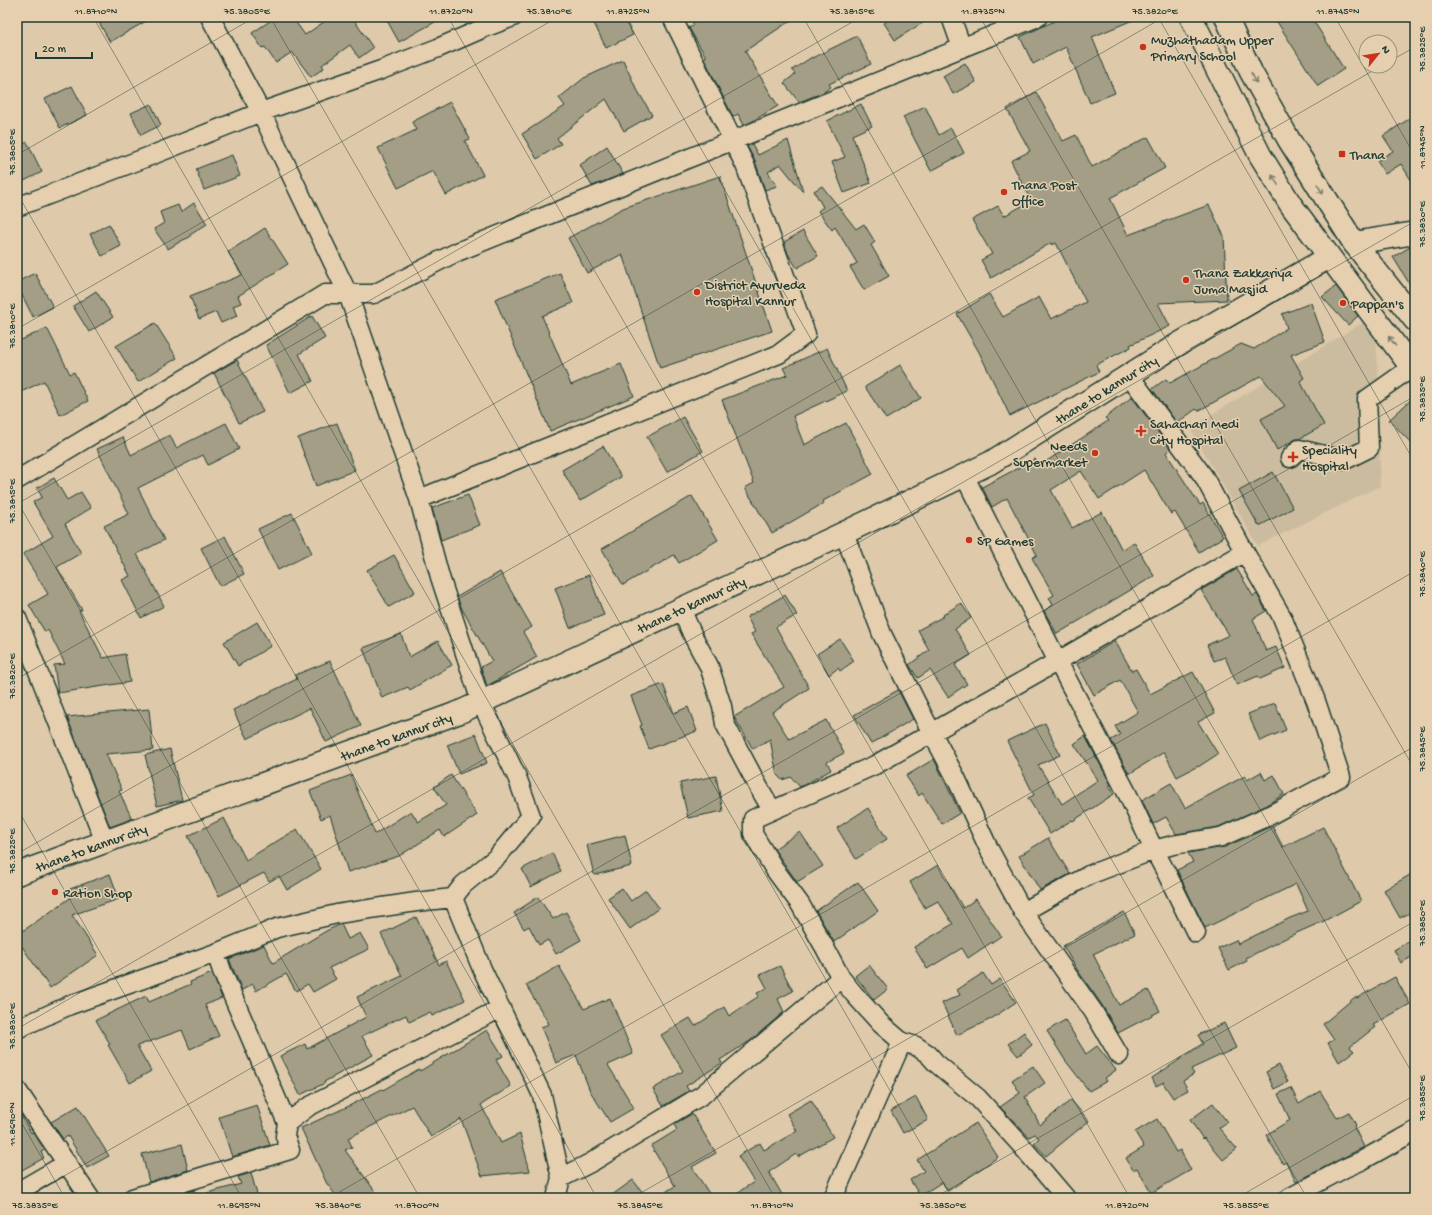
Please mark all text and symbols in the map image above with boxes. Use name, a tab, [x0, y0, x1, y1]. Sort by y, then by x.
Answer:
text: 11.8710°N	[74, 6, 118, 18]
text: 75.3805°E	[223, 6, 271, 18]
text: 11.8720°N	[428, 6, 473, 18]
text: 75.3810°E	[526, 6, 572, 18]
text: 11.8725°N	[605, 6, 650, 18]
text: 75.3815°E	[829, 6, 875, 18]
text: 11.8735°N	[960, 6, 1005, 18]
text: 75.3820°E	[1131, 6, 1179, 18]
text: 11.8745°N	[1316, 6, 1360, 18]
text: 75.3825°E	[1417, 26, 1429, 73]
place label: Muzhathadam Upper Primary School	[1150, 33, 1274, 66]
scale bar	[36, 34, 92, 60]
north arrow	[1358, 34, 1398, 74]
marker: Muzhathadam Upper Primary School	[1138, 42, 1148, 52]
text: 20 m	[42, 43, 67, 57]
text: N	[1378, 44, 1392, 56]
one-way arrow	[1251, 71, 1259, 83]
text: 11.8745°N	[1417, 125, 1429, 169]
text: 75.3805°E	[7, 128, 19, 176]
place label: Thana	[1349, 148, 1386, 165]
marker: Thana	[1337, 149, 1347, 159]
one-way arrow	[1270, 174, 1279, 185]
place label: Thana Post Office	[1011, 178, 1078, 211]
one-way arrow	[1317, 183, 1325, 195]
marker: Thana Post Office	[999, 187, 1009, 197]
text: 75.3830°E	[1417, 200, 1429, 248]
place label: Thana Zakkariya Juma Masjid	[1193, 266, 1293, 299]
marker: Thana Zakkariya Juma Masjid	[1181, 275, 1191, 285]
place label: District Ayurveda Hospital Kannur	[704, 278, 807, 311]
marker: District Ayurveda Hospital Kannur	[692, 287, 702, 297]
place label: Pappan's	[1350, 297, 1404, 314]
marker: Pappan's	[1338, 298, 1348, 308]
text: 75.3810°E	[7, 303, 19, 349]
one-way arrow	[1387, 335, 1396, 346]
street label: thane to kannur city	[1052, 353, 1162, 430]
text: 75.3835°E	[1417, 376, 1429, 423]
place label: Sahachari Medi City Hospital	[1150, 417, 1239, 450]
marker: Sahachari Medi City Hospital	[1135, 425, 1147, 437]
place label: Needs Supermarket	[1013, 439, 1088, 472]
place label: Speciality Hospital	[1302, 443, 1357, 476]
marker: Needs Supermarket	[1090, 448, 1100, 458]
marker: Speciality Hospital	[1287, 451, 1299, 463]
text: 75.3815°E	[7, 478, 19, 524]
place label: SP Games	[977, 534, 1034, 551]
marker: SP Games	[964, 535, 974, 545]
text: 75.3840°E	[1417, 551, 1429, 598]
street label: thane to kannur city	[635, 574, 749, 639]
text: 75.3820°E	[7, 652, 19, 700]
street label: thane to kannur city	[338, 710, 455, 767]
text: 75.3845°E	[1417, 726, 1429, 773]
street label: thane to kannur city	[33, 821, 150, 878]
text: 75.3825°E	[7, 828, 19, 875]
place label: Ration Shop	[63, 886, 132, 903]
marker: Ration Shop	[50, 887, 60, 897]
text: 75.3850°E	[1417, 899, 1429, 947]
text: 75.3830°E	[7, 1002, 19, 1050]
text: 75.3855°E	[1417, 1074, 1429, 1122]
text: 11.8690°N	[7, 1102, 19, 1147]
text: 75.3835°E	[11, 1200, 58, 1212]
text: 11.8695°N	[216, 1200, 261, 1212]
text: 75.3840°E	[314, 1200, 361, 1212]
text: 11.8700°N	[394, 1200, 440, 1212]
text: 75.3845°E	[617, 1200, 663, 1212]
text: 11.8710°N	[750, 1200, 794, 1212]
text: 75.3850°E	[919, 1200, 967, 1212]
text: 11.8720°N	[1104, 1200, 1149, 1212]
text: 75.3855°E	[1222, 1200, 1270, 1212]

